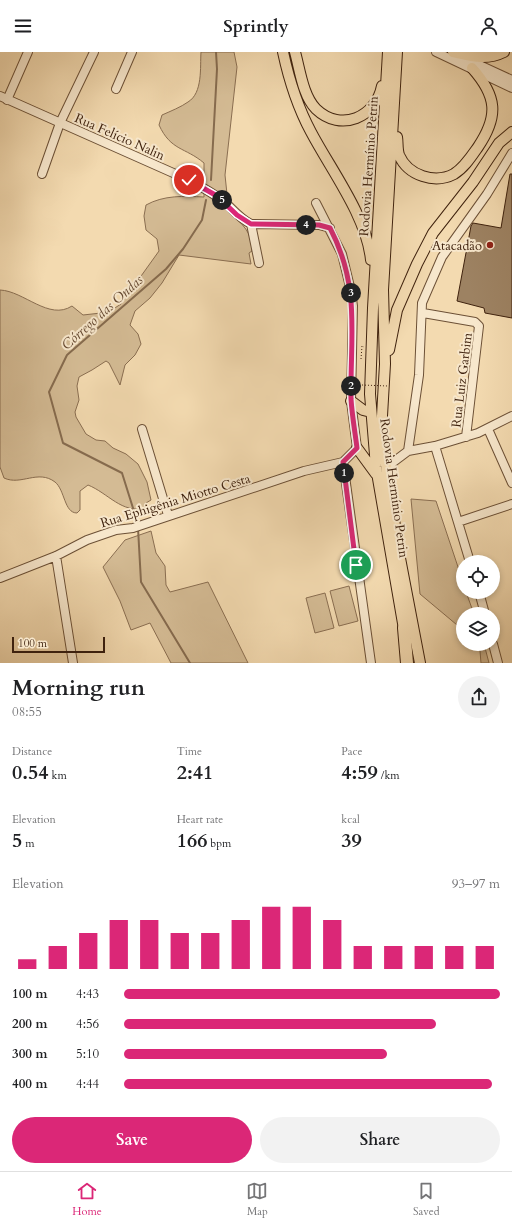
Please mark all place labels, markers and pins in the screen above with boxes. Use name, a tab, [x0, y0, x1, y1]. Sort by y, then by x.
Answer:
pin	[172, 163, 206, 197]
pin: 5	[212, 190, 232, 210]
pin: 4	[296, 215, 316, 235]
place label: Atacadão	[432, 237, 482, 255]
marker: Atacadão	[485, 240, 495, 250]
pin: 3	[341, 283, 361, 303]
pin: 2	[341, 376, 361, 396]
pin: 1	[334, 463, 354, 483]
pin	[339, 548, 373, 582]

